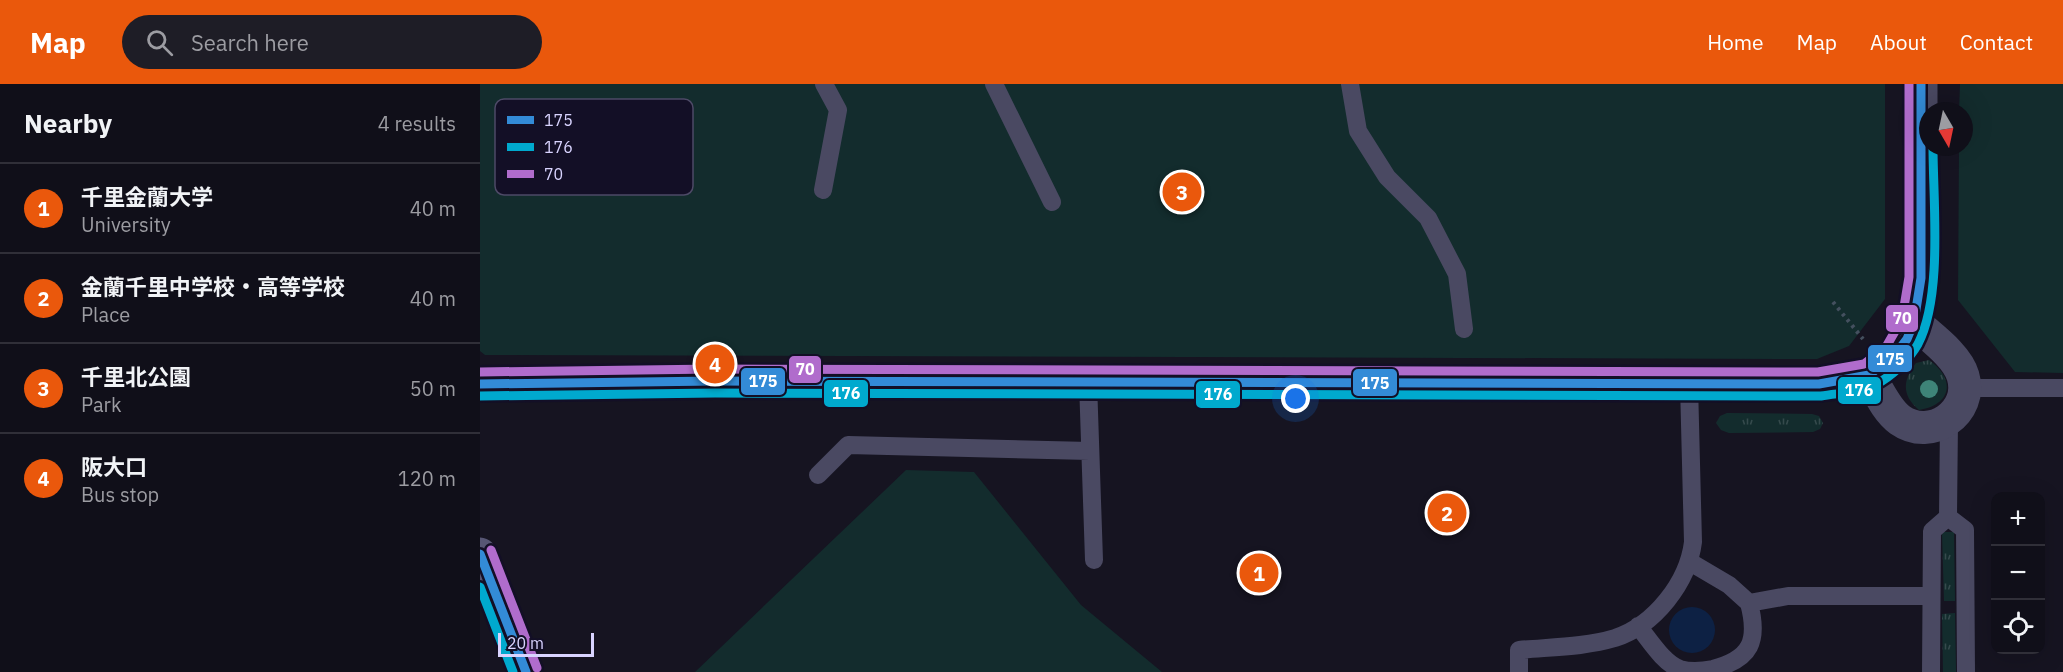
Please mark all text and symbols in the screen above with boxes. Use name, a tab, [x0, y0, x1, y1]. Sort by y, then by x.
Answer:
search box	[122, 15, 542, 69]
text: Map	[30, 24, 86, 61]
icon: search	[143, 26, 176, 59]
text: Search here	[191, 28, 309, 57]
text: Home	[1707, 28, 1764, 56]
text: Map	[1797, 28, 1837, 56]
text: About	[1870, 28, 1927, 56]
text: Contact	[1960, 28, 2033, 56]
legend	[495, 99, 693, 195]
north arrow	[1919, 102, 1973, 156]
text: Nearby	[24, 106, 112, 140]
text: 4 results	[378, 110, 456, 137]
text: 175	[544, 110, 573, 130]
text: 176	[544, 137, 573, 157]
text: 70	[544, 164, 563, 184]
pin: 3	[1162, 170, 1202, 214]
text: 千里金蘭大学	[81, 182, 213, 211]
text: 1	[38, 195, 50, 222]
text: 40 m	[410, 195, 456, 222]
text: University	[81, 211, 171, 238]
text: 金蘭千里中学校・高等学校	[81, 272, 345, 301]
text: 2	[38, 285, 50, 312]
text: 40 m	[410, 285, 456, 312]
text: Place	[81, 301, 130, 328]
line badge: 70	[1885, 304, 1919, 333]
text: 70	[1892, 308, 1912, 328]
pin: 4	[696, 342, 734, 386]
line badge: 175	[1867, 344, 1913, 373]
text: 175	[1876, 349, 1905, 369]
line badge: 70	[788, 355, 822, 384]
text: 70	[795, 359, 815, 379]
text: 千里北公園	[81, 362, 191, 391]
line badge: 175	[740, 367, 786, 396]
line badge: 175	[1352, 368, 1398, 397]
text: 175	[749, 371, 778, 391]
text: 175	[1361, 373, 1390, 393]
text: 3	[38, 375, 50, 402]
text: 50 m	[410, 375, 456, 402]
line badge: 176	[1837, 376, 1882, 405]
line badge: 176	[823, 379, 869, 408]
line badge: 176	[1195, 380, 1241, 409]
text: 176	[1845, 380, 1874, 400]
text: 176	[832, 383, 861, 403]
text: 176	[1204, 384, 1233, 404]
your location	[1281, 384, 1310, 413]
text: Park	[81, 391, 121, 418]
text: 阪大口	[81, 452, 147, 481]
text: 4	[38, 465, 50, 492]
text: 120 m	[398, 465, 456, 492]
text: Bus stop	[81, 481, 159, 508]
pin: 2	[1428, 490, 1466, 536]
map controls	[1991, 492, 2045, 654]
button: +	[1991, 492, 2045, 546]
button: −	[1991, 546, 2045, 600]
pin: 1	[1240, 550, 1278, 596]
button: locate	[1991, 600, 2045, 654]
scale bar	[498, 630, 594, 658]
text: 20 m	[507, 633, 544, 653]

